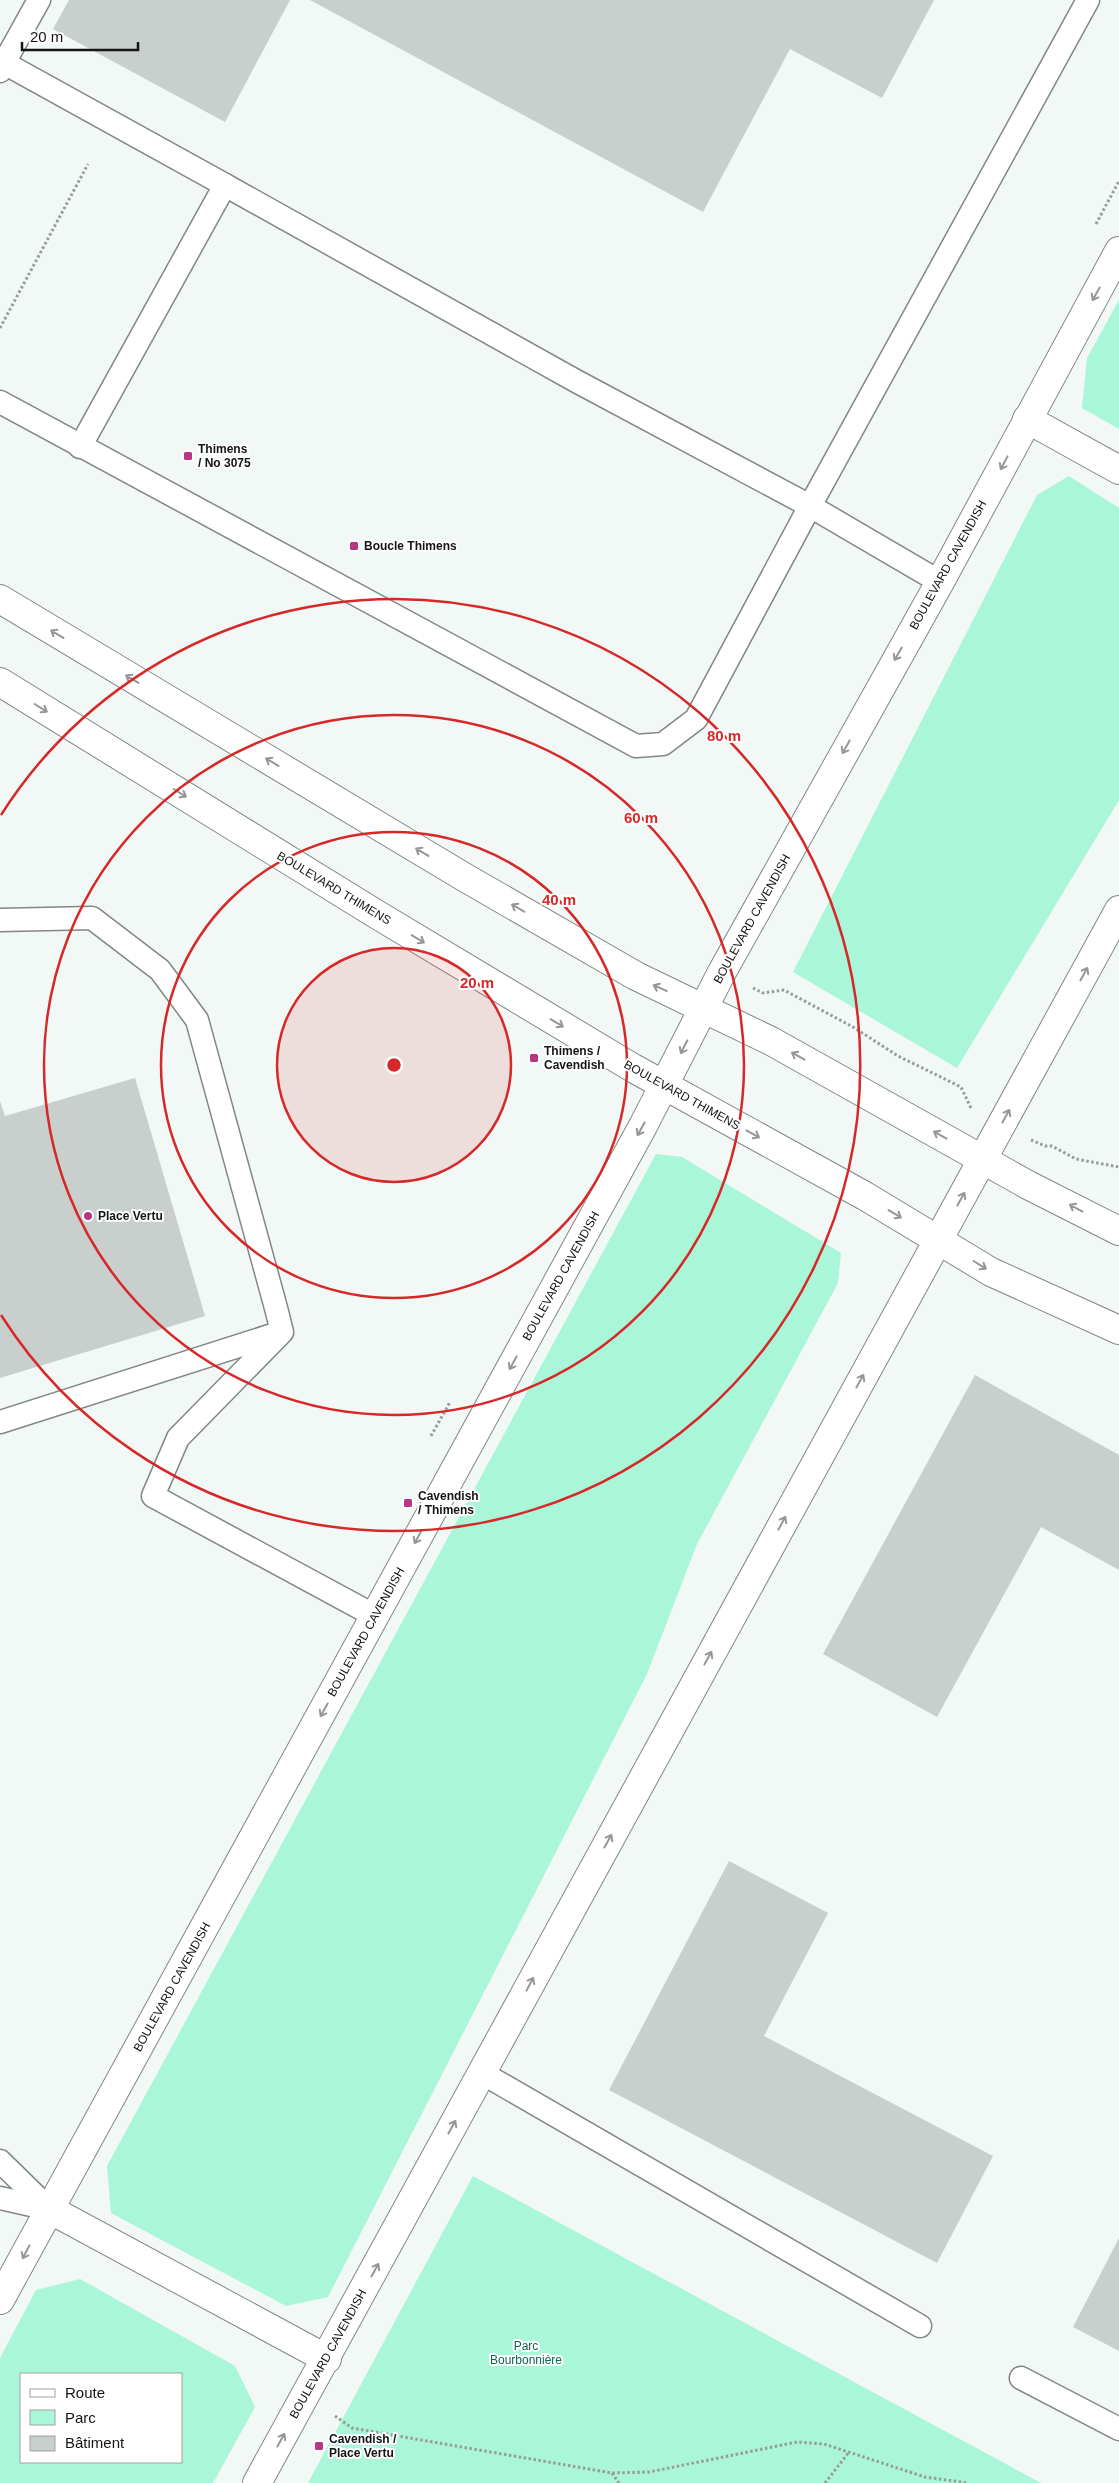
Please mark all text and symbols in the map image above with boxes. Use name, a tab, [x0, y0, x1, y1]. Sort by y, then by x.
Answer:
scale bar	[22, 20, 139, 52]
text: 20 m	[30, 28, 63, 45]
one-way arrow	[1090, 286, 1100, 301]
place label: Thimens / No 3075	[198, 442, 251, 470]
marker: Thimens / No 3075	[182, 450, 194, 462]
one-way arrow	[999, 455, 1009, 470]
street label: BOULEVARD CAVENDISH	[907, 498, 989, 632]
place label: Boucle Thimens	[364, 539, 457, 553]
marker: Boucle Thimens	[348, 540, 360, 552]
one-way arrow	[51, 628, 65, 638]
one-way arrow	[893, 647, 903, 662]
one-way arrow	[126, 673, 140, 683]
one-way arrow	[34, 704, 48, 714]
text: 80 m	[707, 727, 741, 744]
one-way arrow	[841, 739, 850, 754]
one-way arrow	[265, 756, 279, 766]
one-way arrow	[172, 789, 186, 799]
text: 60 m	[624, 809, 658, 826]
one-way arrow	[416, 846, 430, 856]
street label: BOULEVARD THIMENS	[275, 848, 393, 928]
street label: BOULEVARD CAVENDISH	[711, 852, 793, 986]
text: 40 m	[542, 891, 576, 908]
one-way arrow	[512, 903, 526, 913]
one-way arrow	[411, 935, 425, 945]
one-way arrow	[1079, 966, 1089, 981]
text: 20 m	[460, 974, 494, 991]
one-way arrow	[653, 982, 668, 992]
one-way arrow	[550, 1018, 564, 1028]
one-way arrow	[679, 1039, 688, 1054]
place label: Thimens / Cavendish	[544, 1044, 605, 1072]
one-way arrow	[791, 1051, 806, 1061]
marker: Thimens / Cavendish	[528, 1052, 540, 1064]
centre of rings	[385, 1056, 403, 1074]
street label: BOULEVARD THIMENS	[622, 1057, 742, 1133]
one-way arrow	[1001, 1110, 1011, 1124]
one-way arrow	[636, 1121, 646, 1135]
one-way arrow	[746, 1130, 760, 1140]
one-way arrow	[933, 1130, 948, 1139]
one-way arrow	[956, 1193, 966, 1207]
one-way arrow	[1069, 1203, 1084, 1213]
place label: Place Vertu	[98, 1209, 163, 1223]
street label: BOULEVARD CAVENDISH	[520, 1209, 602, 1343]
one-way arrow	[888, 1209, 902, 1219]
marker: Place Vertu	[82, 1210, 94, 1222]
one-way arrow	[972, 1261, 986, 1271]
one-way arrow	[508, 1356, 518, 1371]
one-way arrow	[856, 1374, 866, 1388]
place label: Cavendish / Thimens	[418, 1489, 479, 1517]
marker: Cavendish / Thimens	[402, 1497, 414, 1509]
one-way arrow	[778, 1516, 787, 1531]
one-way arrow	[413, 1529, 423, 1543]
street label: BOULEVARD CAVENDISH	[325, 1565, 407, 1699]
one-way arrow	[703, 1650, 713, 1665]
one-way arrow	[318, 1702, 328, 1717]
one-way arrow	[603, 1835, 613, 1849]
street label: BOULEVARD CAVENDISH	[131, 1920, 213, 2054]
one-way arrow	[526, 1977, 535, 1992]
one-way arrow	[448, 2120, 458, 2135]
one-way arrow	[21, 2244, 30, 2259]
one-way arrow	[370, 2262, 380, 2277]
street label: BOULEVARD CAVENDISH	[287, 2287, 369, 2421]
park label: Parc Bourbonnière	[490, 2339, 562, 2367]
legend	[20, 2373, 182, 2463]
text: Route	[65, 2384, 105, 2401]
text: Parc	[65, 2409, 96, 2426]
place label: Cavendish / Place Vertu	[329, 2432, 397, 2460]
one-way arrow	[276, 2433, 286, 2448]
text: Bâtiment	[65, 2434, 125, 2451]
marker: Cavendish / Place Vertu	[313, 2440, 325, 2452]

